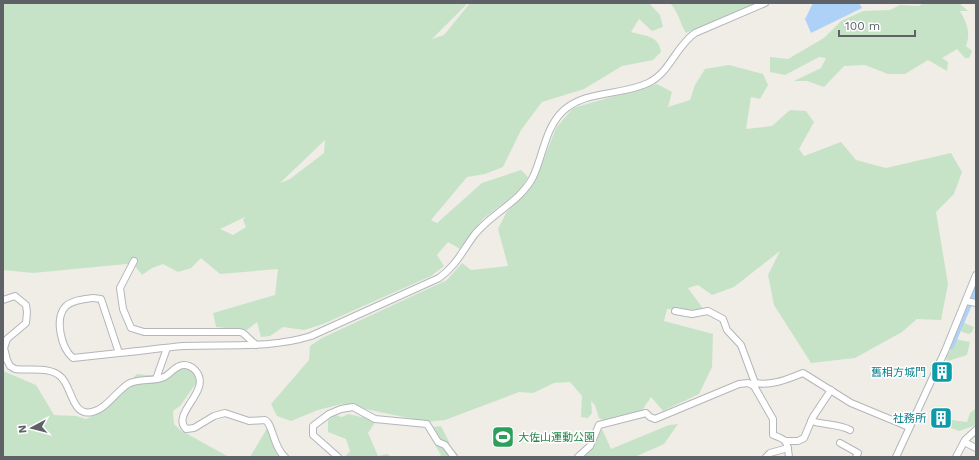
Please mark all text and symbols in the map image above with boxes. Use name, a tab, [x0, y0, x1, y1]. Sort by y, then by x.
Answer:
scale bar	[839, 12, 915, 38]
text: 100 m	[845, 19, 880, 33]
building icon: 舊相方城門	[929, 359, 955, 385]
place label: 舊相方城門	[871, 366, 926, 379]
building icon: 社務所	[928, 405, 954, 431]
north arrow	[12, 408, 52, 448]
place label: 社務所	[893, 412, 927, 425]
text: N	[16, 424, 30, 434]
sports icon: 大佐山運動公園	[490, 424, 516, 450]
place label: 大佐山運動公園	[518, 431, 595, 444]

